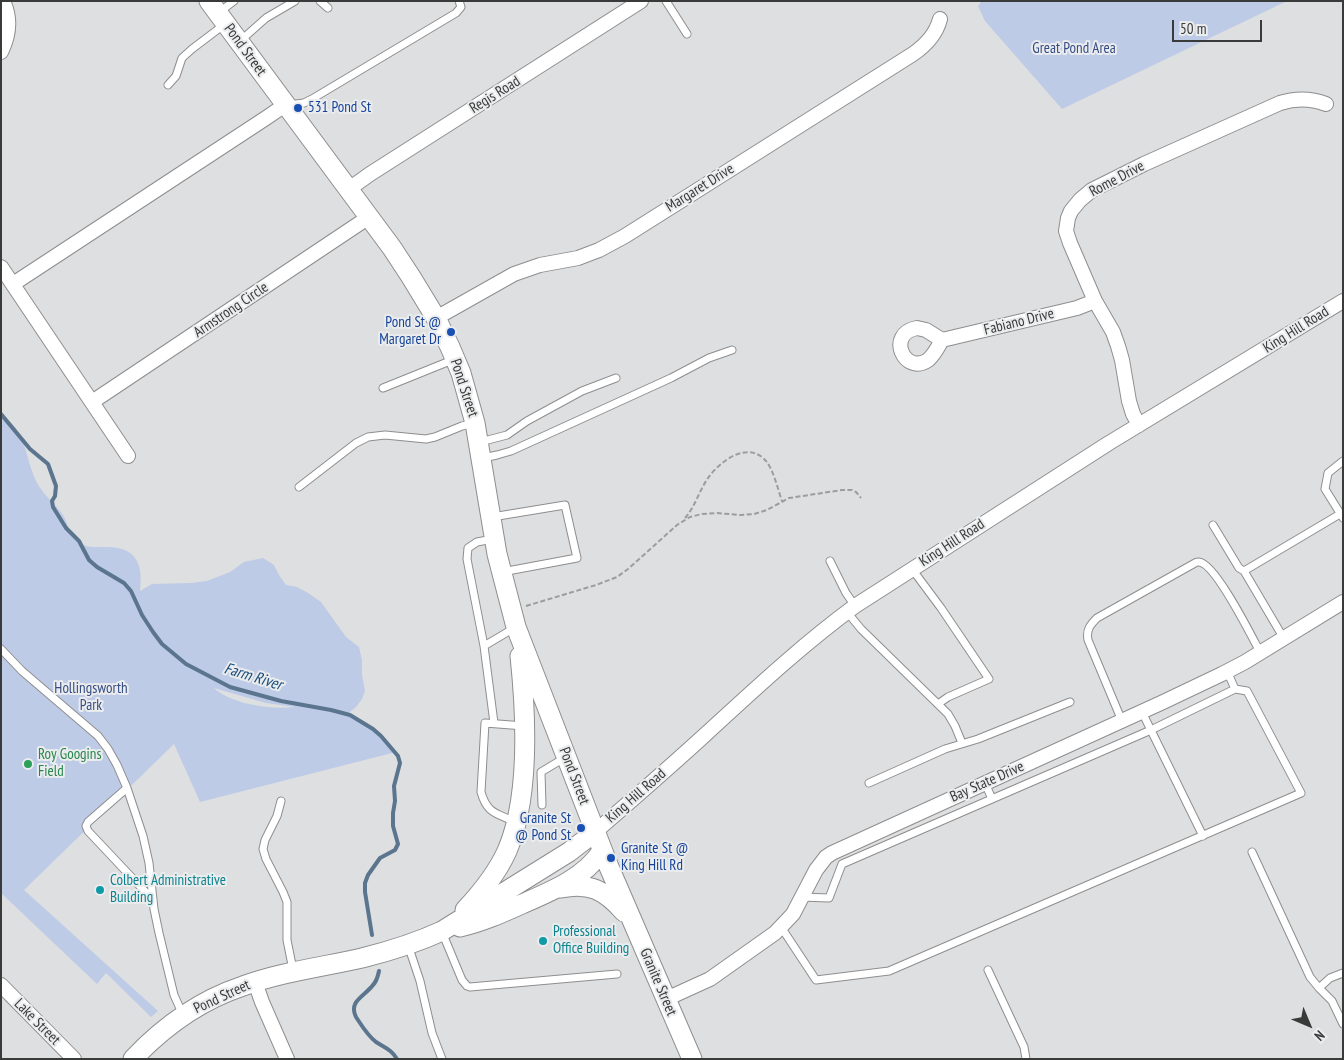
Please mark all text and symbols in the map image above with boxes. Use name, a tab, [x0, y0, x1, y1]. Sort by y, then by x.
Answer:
scale bar	[1174, 10, 1264, 42]
text: 50 m	[1180, 19, 1206, 38]
street label: Pond Street	[220, 20, 270, 80]
park label: Great Pond Area	[1032, 40, 1116, 58]
street label: Regis Road	[466, 72, 524, 118]
place label: 531 Pond St	[308, 99, 371, 117]
marker: 531 Pond St	[292, 102, 304, 114]
street label: Rome Drive	[1087, 157, 1147, 201]
street label: Margaret Drive	[663, 160, 737, 216]
street label: Armstrong Circle	[190, 278, 272, 342]
street label: King Hill Road	[1260, 303, 1332, 357]
street label: Fabiano Drive	[982, 305, 1056, 339]
place label: Pond St @ Margaret Dr	[379, 314, 441, 349]
marker: Pond St @ Margaret Dr	[445, 326, 457, 338]
street label: Pond Street	[446, 357, 482, 419]
street label: King Hill Road	[916, 515, 988, 571]
water label: Farm River	[222, 659, 284, 695]
park label: Hollingsworth Park	[54, 680, 128, 715]
street label: Pond Street	[555, 745, 593, 807]
place label: Roy Googins Field	[38, 746, 101, 781]
marker: Roy Googins Field	[22, 758, 34, 770]
street label: Bay State Drive	[947, 758, 1027, 806]
street label: King Hill Road	[602, 765, 670, 827]
place label: Granite St @ Pond St	[515, 810, 571, 845]
marker: Granite St @ Pond St	[575, 822, 587, 834]
place label: Granite St @ King Hill Rd	[621, 840, 688, 875]
marker: Granite St @ King Hill Rd	[605, 852, 617, 864]
place label: Colbert Administrative Building	[110, 872, 226, 907]
marker: Colbert Administrative Building	[94, 884, 106, 896]
place label: Professional Office Building	[553, 923, 629, 958]
marker: Professional Office Building	[537, 935, 549, 947]
street label: Granite Street	[636, 945, 680, 1019]
street label: Pond Street	[191, 976, 253, 1018]
street label: Lake Street	[10, 995, 64, 1049]
north arrow	[1284, 1000, 1334, 1050]
text: N	[1311, 1027, 1329, 1045]

